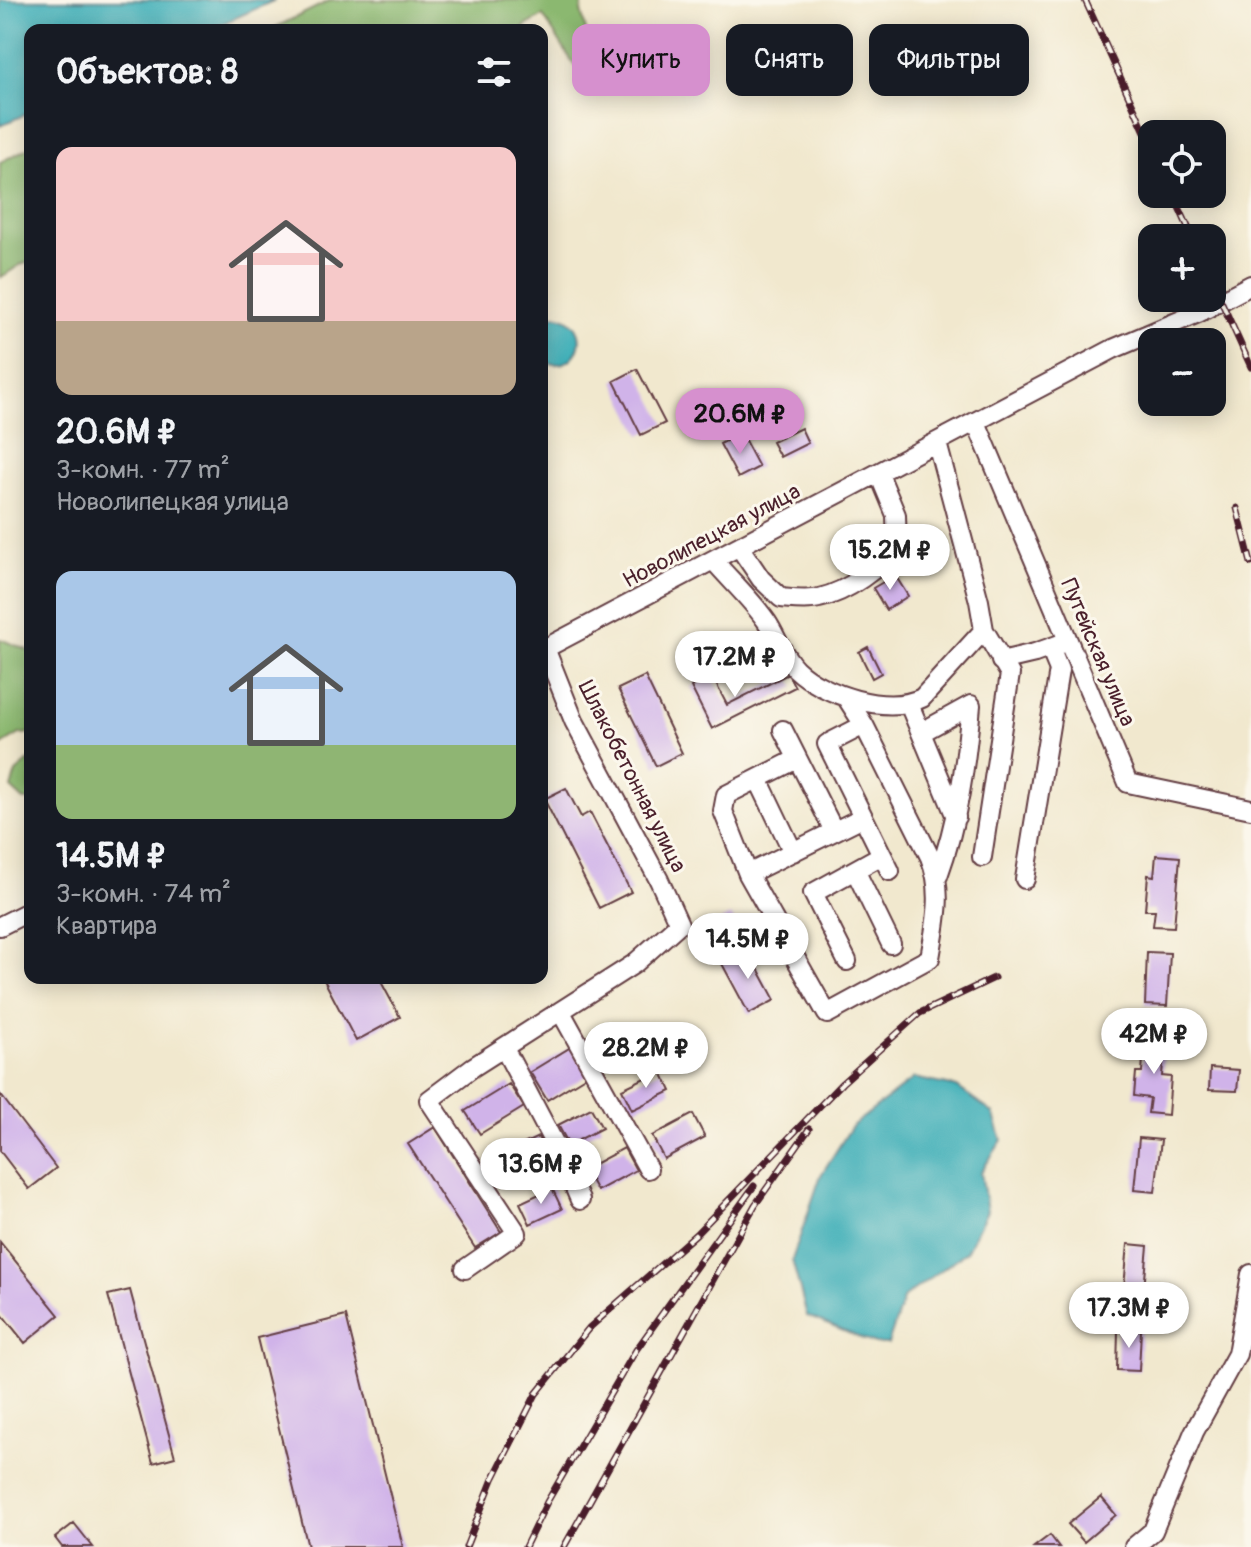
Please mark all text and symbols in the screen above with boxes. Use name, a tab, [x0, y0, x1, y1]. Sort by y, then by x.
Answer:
chip: Купить	[572, 24, 710, 96]
chip: Снять	[726, 24, 853, 96]
chip: Фильтры	[869, 24, 1029, 96]
icon: filters	[472, 50, 516, 94]
text: Объектов: 8	[56, 51, 238, 94]
map controls	[1138, 120, 1226, 416]
button: locate	[1138, 120, 1226, 208]
icon: home	[214, 199, 358, 343]
button: +	[1138, 224, 1226, 312]
button: −	[1138, 328, 1226, 416]
pin: 20.6M ₽	[666, 388, 814, 456]
text: 20.6M ₽	[693, 398, 787, 430]
text: 20.6M ₽	[56, 411, 178, 454]
text: 3-комн. · 77 m²	[56, 454, 230, 486]
street label: Новолипецкая улица	[618, 477, 805, 595]
text: Новолипецкая улица	[56, 486, 289, 518]
pin: 15.2M ₽	[816, 524, 964, 592]
text: 15.2M ₽	[848, 534, 932, 566]
street label: Путейская улица	[1054, 574, 1142, 730]
icon: home	[214, 623, 358, 767]
pin: 17.2M ₽	[661, 631, 809, 699]
text: 17.2M ₽	[693, 641, 777, 673]
street label: Шлакобетонная улица	[572, 676, 693, 877]
text: 14.5M ₽	[56, 835, 167, 878]
text: 3-комн. · 74 m²	[56, 878, 231, 910]
text: Квартира	[56, 910, 157, 942]
pin: 14.5M ₽	[674, 913, 822, 981]
text: 14.5M ₽	[706, 923, 791, 955]
pin: 42M ₽	[1098, 1008, 1210, 1076]
text: 42M ₽	[1119, 1018, 1189, 1050]
pin: 28.2M ₽	[572, 1022, 720, 1090]
text: 28.2M ₽	[602, 1032, 690, 1064]
pin: 13.6M ₽	[467, 1138, 615, 1206]
text: 13.6M ₽	[498, 1148, 584, 1180]
pin: 17.3M ₽	[1055, 1282, 1203, 1350]
text: 17.3M ₽	[1087, 1292, 1171, 1324]

